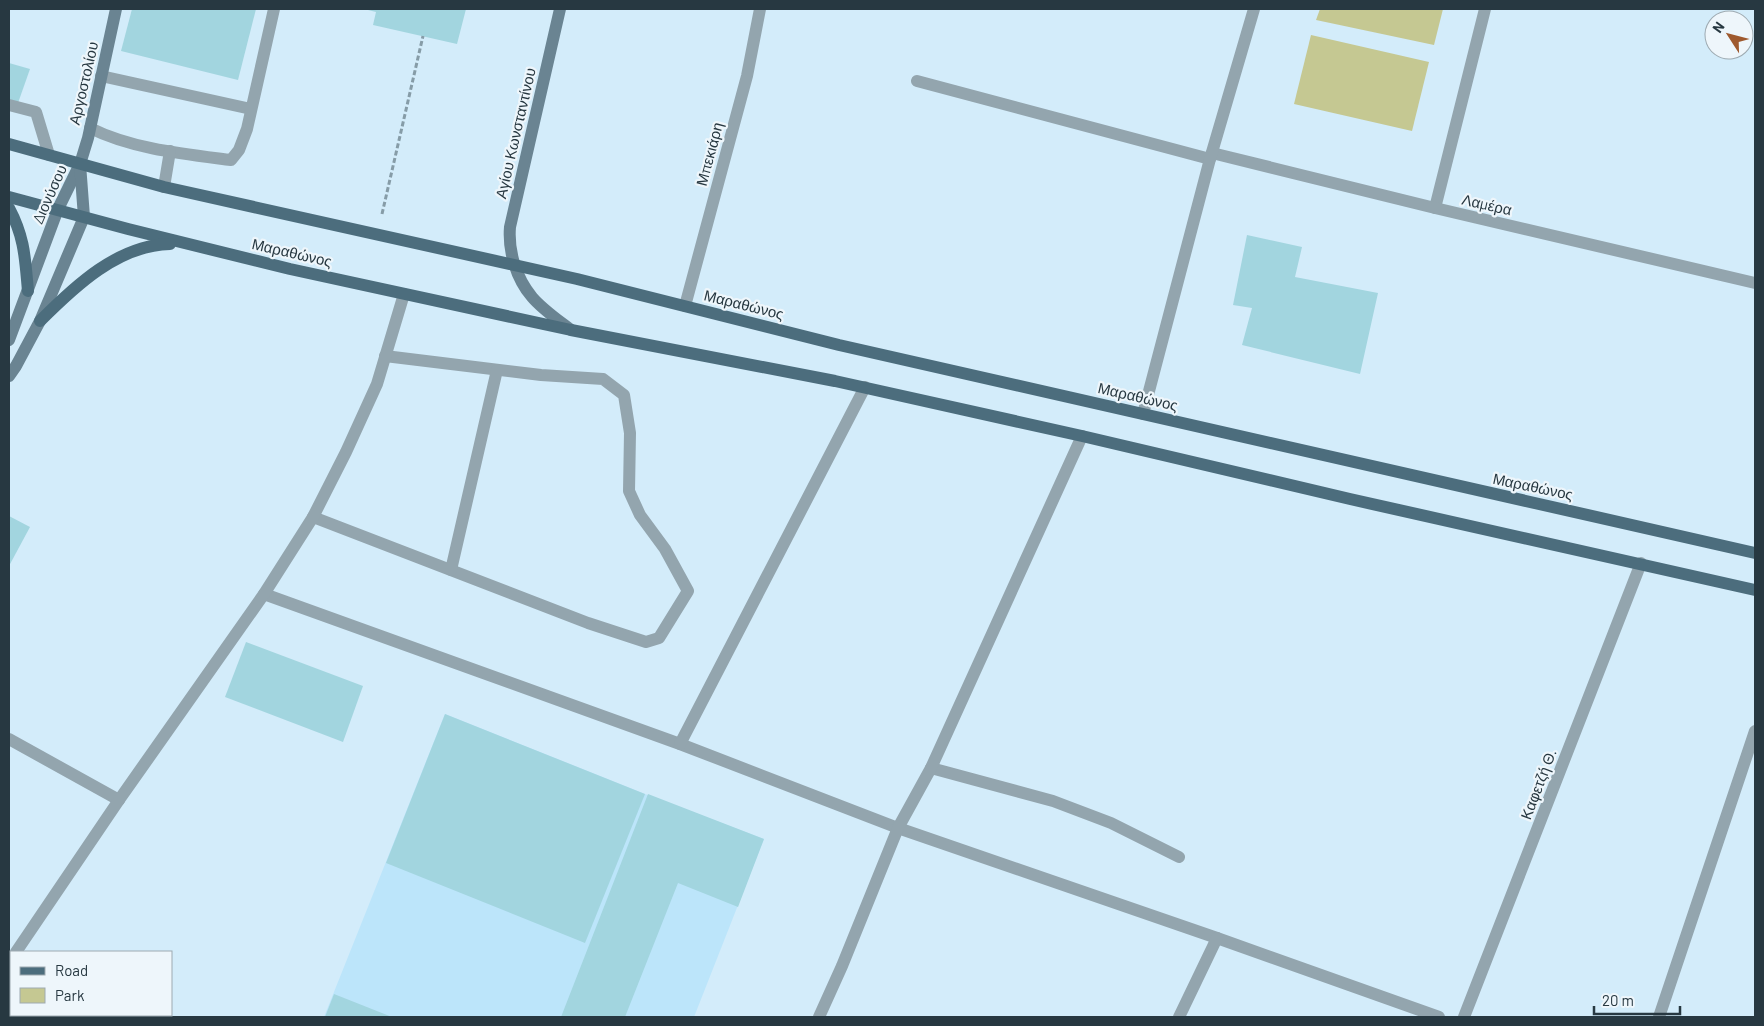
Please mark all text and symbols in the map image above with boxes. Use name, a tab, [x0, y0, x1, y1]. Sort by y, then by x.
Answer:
north arrow	[1704, 10, 1754, 60]
text: N	[1708, 18, 1728, 36]
street label: Αργοστολίου	[65, 40, 101, 126]
street label: Αγίου Κωνσταντίνου	[491, 66, 539, 200]
street label: Μπεκιάρη	[692, 120, 726, 188]
street label: Διονύσου	[28, 162, 70, 226]
street label: Λαμέρα	[1460, 190, 1514, 219]
street label: Μαραθώνος	[250, 234, 334, 270]
street label: Μαραθώνος	[702, 285, 786, 323]
street label: Μαραθώνος	[1096, 378, 1180, 414]
street label: Μαραθώνος	[1491, 469, 1575, 503]
street label: Καφετζή Θ.	[1516, 746, 1560, 822]
legend	[10, 951, 172, 1016]
text: Road	[55, 961, 88, 979]
scale bar	[1594, 984, 1680, 1016]
text: Park	[55, 986, 85, 1004]
text: 20 m	[1602, 991, 1634, 1009]

